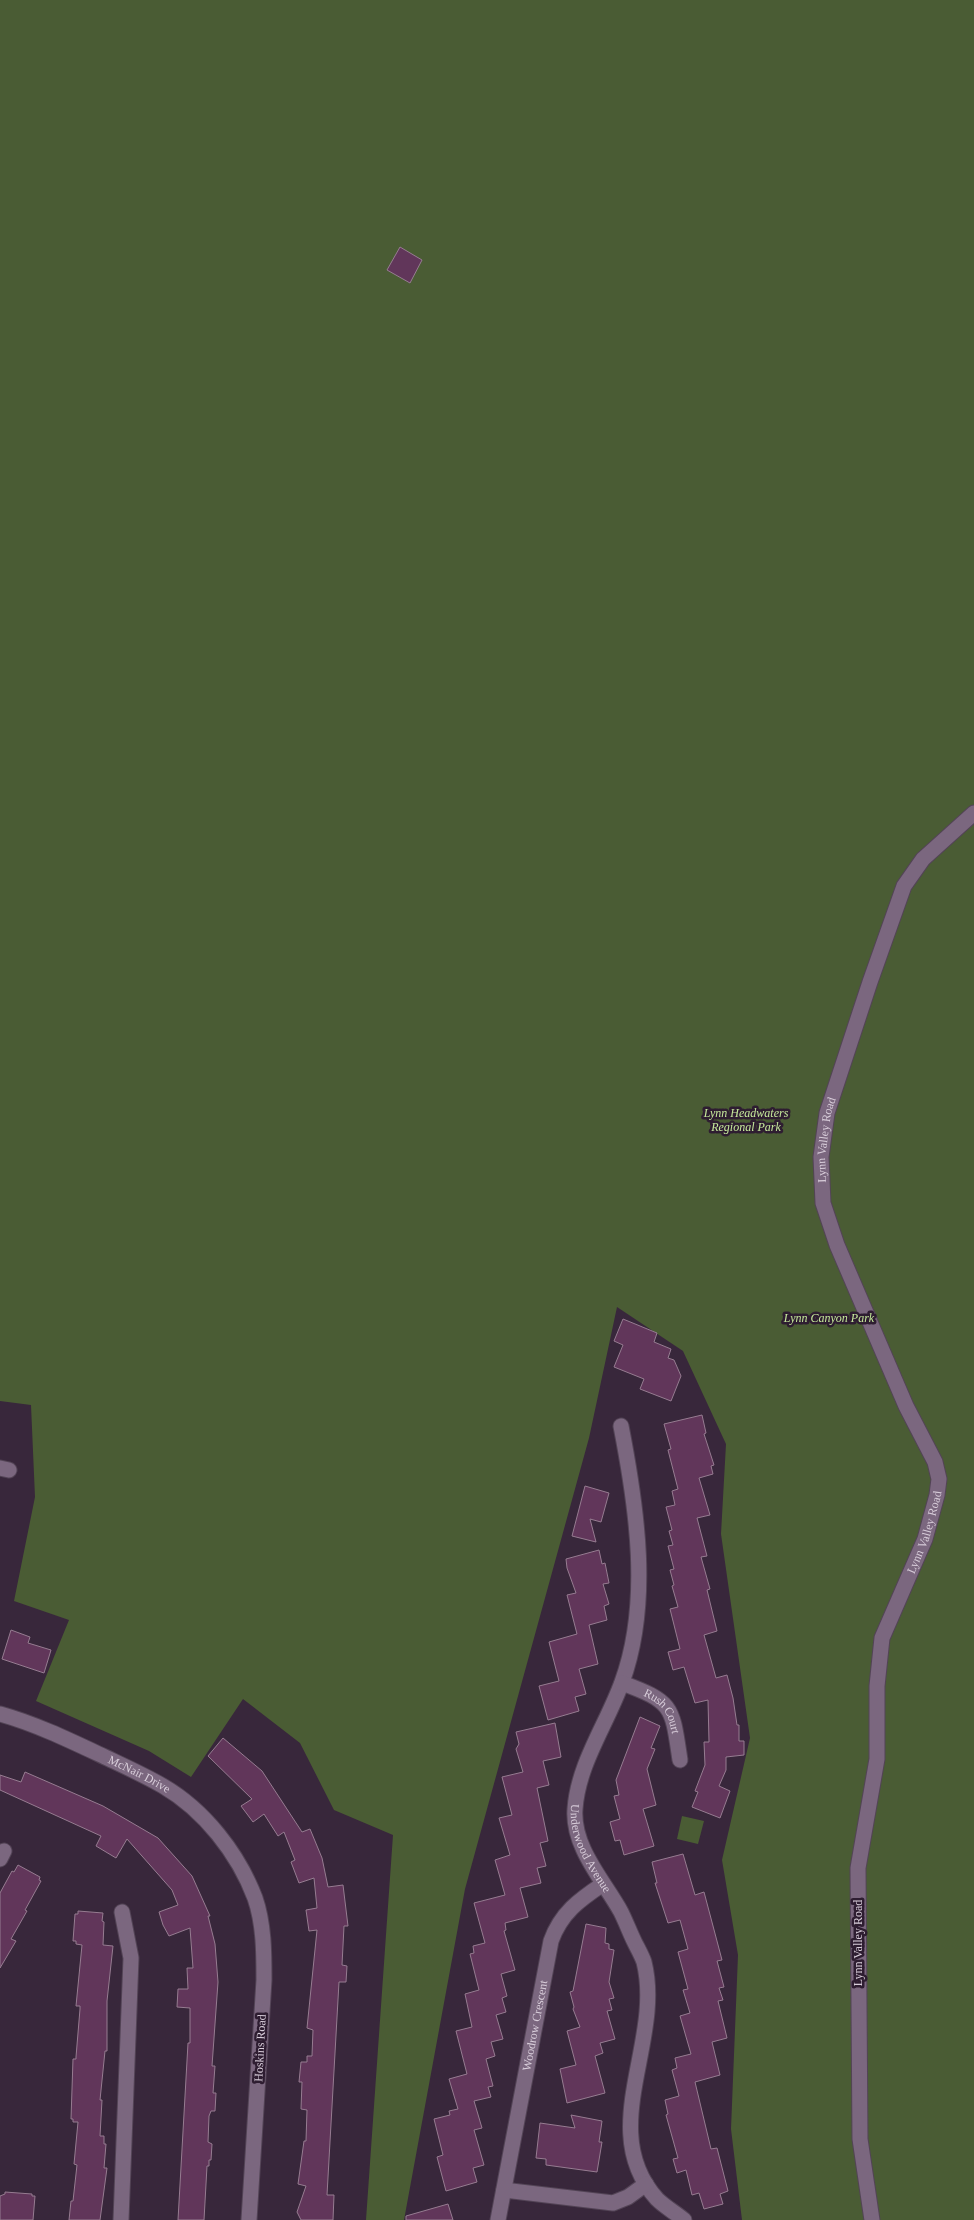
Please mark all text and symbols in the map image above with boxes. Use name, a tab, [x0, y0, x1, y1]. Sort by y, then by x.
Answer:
street label: Lynn Valley Road	[814, 1095, 839, 1183]
park label: Lynn Headwaters Regional Park	[703, 1106, 789, 1134]
park label: Lynn Canyon Park	[783, 1311, 875, 1325]
street label: Lynn Valley Road	[904, 1490, 944, 1576]
street label: Rush Court	[642, 1686, 683, 1736]
street label: McNair Drive	[106, 1753, 173, 1796]
street label: Underwood Avenue	[568, 1804, 614, 1895]
street label: Lynn Valley Road	[851, 1900, 865, 1986]
street label: Woodrow Crescent	[519, 1978, 551, 2072]
street label: Hoskins Road	[251, 2014, 269, 2082]

